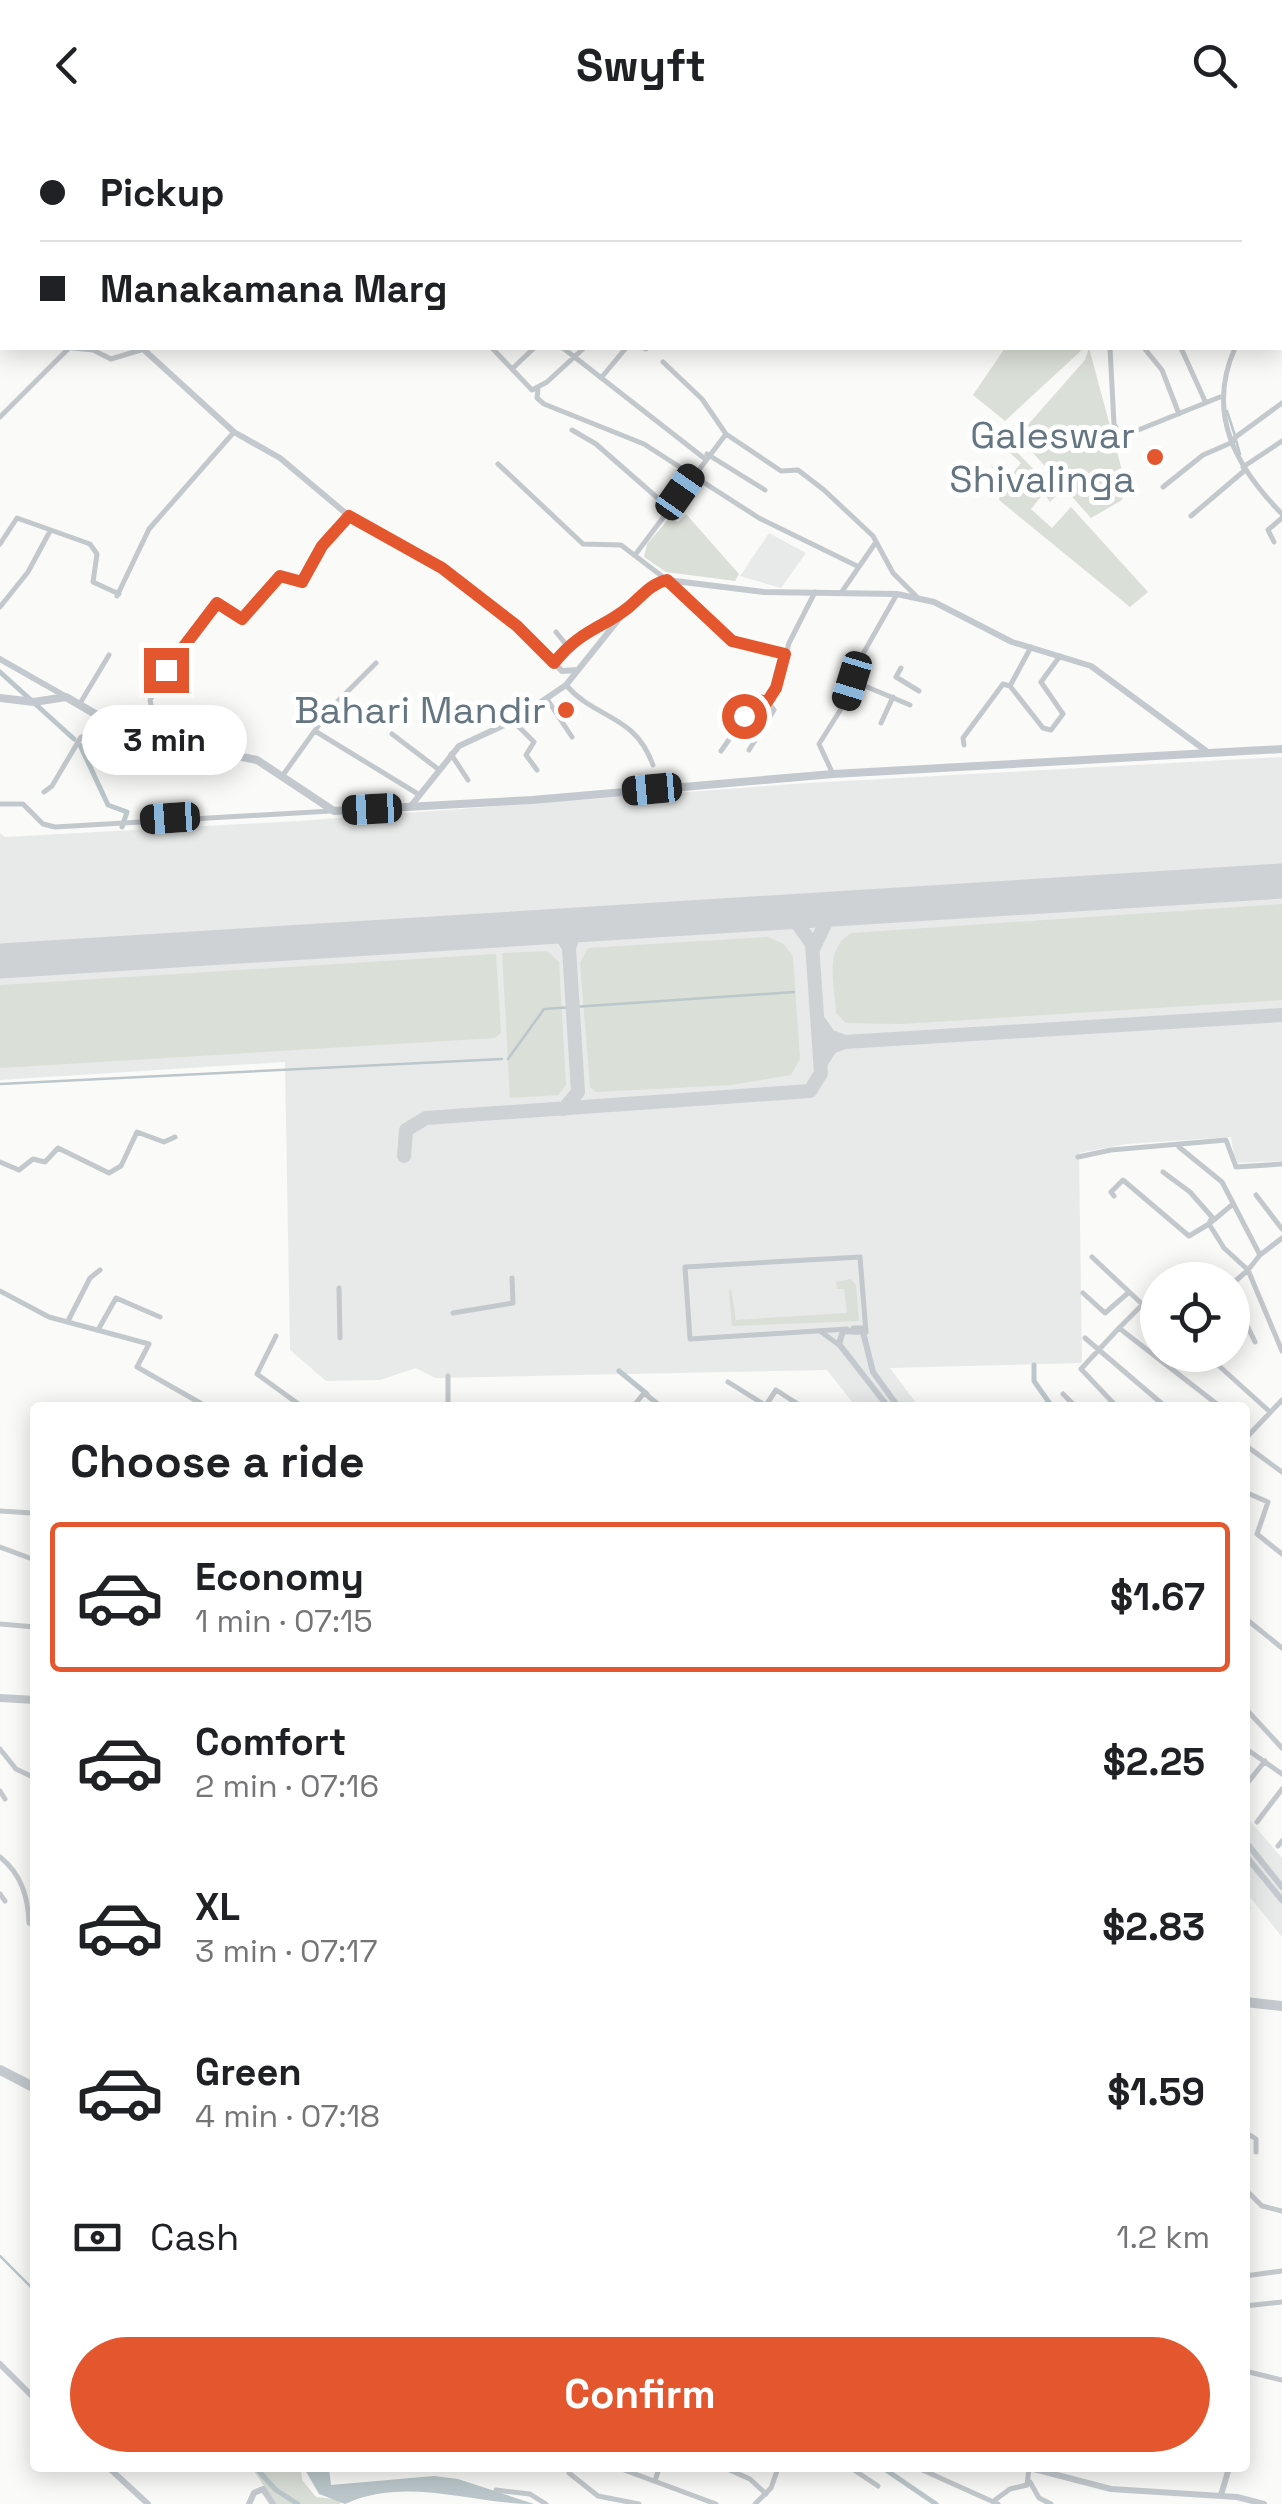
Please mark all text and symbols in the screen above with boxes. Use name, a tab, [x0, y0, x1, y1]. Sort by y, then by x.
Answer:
text: Swyft	[576, 37, 706, 94]
icon: back	[40, 38, 95, 93]
icon: search	[1187, 38, 1242, 93]
text: Pickup	[100, 169, 224, 217]
text: Manakamana Marg	[100, 265, 447, 313]
place label: Galeswar Shivalinga	[949, 411, 1135, 503]
marker: Galeswar Shivalinga	[1144, 446, 1166, 468]
car	[651, 459, 709, 525]
route end	[144, 648, 189, 693]
car	[829, 648, 875, 714]
place label: Bahari Mandir	[294, 686, 546, 734]
route start	[722, 694, 767, 739]
marker: Bahari Mandir	[555, 699, 577, 721]
callout: 3 min	[84, 705, 248, 775]
text: 3 min	[123, 720, 206, 760]
car	[621, 771, 683, 807]
car	[341, 792, 403, 826]
car	[139, 801, 201, 835]
map controls	[1140, 1262, 1250, 1372]
button: locate	[1140, 1262, 1250, 1372]
text: Choose a ride	[70, 1433, 365, 1490]
icon: car	[75, 1552, 165, 1642]
text: Economy	[195, 1553, 364, 1601]
text: $1.67	[1110, 1573, 1205, 1621]
text: 1 min · 07:15	[195, 1601, 373, 1641]
icon: car	[75, 1717, 165, 1807]
text: Comfort	[195, 1718, 346, 1766]
text: $2.25	[1103, 1738, 1205, 1786]
text: 2 min · 07:16	[195, 1766, 379, 1806]
icon: car	[75, 1882, 165, 1972]
text: XL	[195, 1883, 240, 1931]
text: $2.83	[1102, 1903, 1205, 1951]
text: 3 min · 07:17	[195, 1931, 377, 1971]
icon: car	[75, 2047, 165, 2137]
text: Green	[195, 2048, 302, 2096]
text: $1.59	[1107, 2068, 1205, 2116]
text: 4 min · 07:18	[195, 2096, 380, 2136]
icon: cash	[70, 2210, 125, 2265]
text: Cash	[150, 2213, 239, 2261]
text: 1.2 km	[1116, 2217, 1210, 2257]
button: Confirm	[70, 2337, 1210, 2452]

